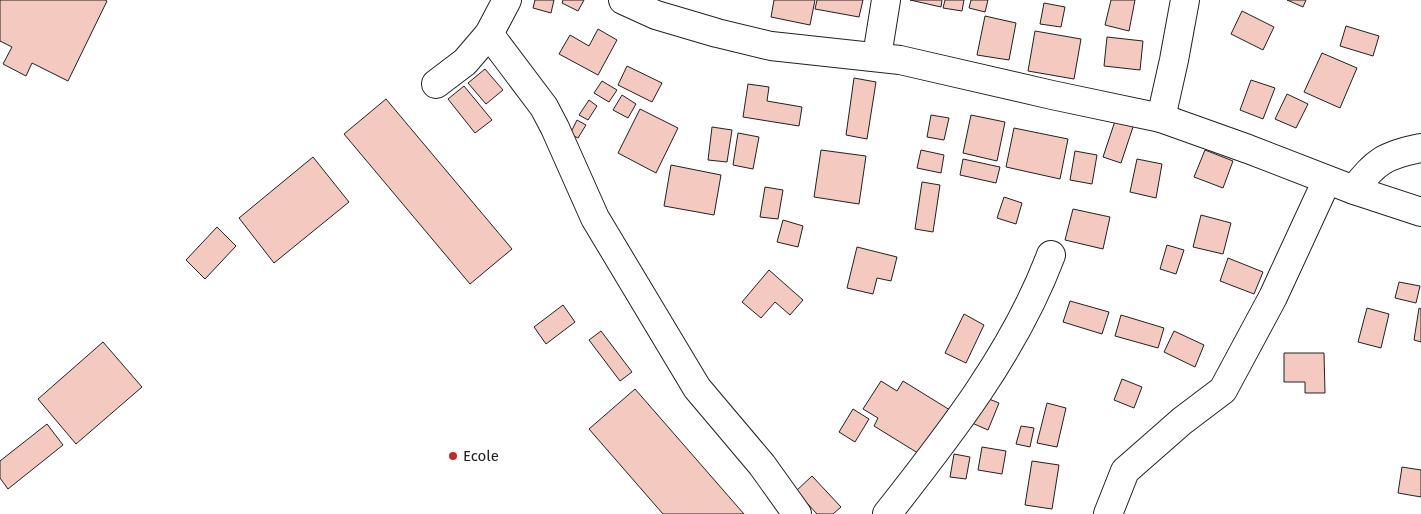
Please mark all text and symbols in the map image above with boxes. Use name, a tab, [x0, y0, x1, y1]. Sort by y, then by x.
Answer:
place label: Ecole	[463, 447, 499, 465]
marker: Ecole	[447, 450, 459, 462]

